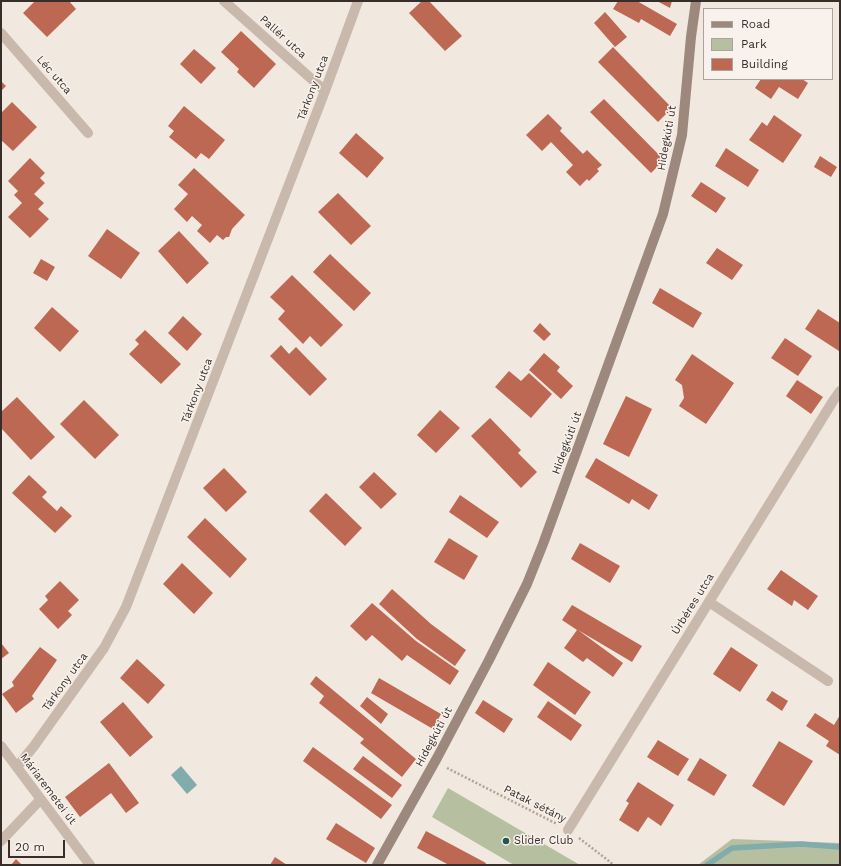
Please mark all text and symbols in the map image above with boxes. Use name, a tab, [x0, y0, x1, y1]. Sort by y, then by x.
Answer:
legend	[703, 8, 833, 80]
street label: Pallér utca	[257, 13, 309, 61]
text: Road	[741, 17, 770, 31]
text: Park	[741, 37, 767, 51]
street label: Léc utca	[34, 53, 74, 97]
street label: Tárkony utca	[295, 54, 331, 122]
text: Building	[741, 57, 788, 71]
street label: Hidegkúti út	[655, 104, 679, 172]
street label: Tárkony utca	[179, 357, 215, 425]
street label: Hidegkúti út	[550, 410, 584, 476]
street label: Úrbéres utca	[669, 571, 717, 637]
street label: Tárkony utca	[39, 650, 91, 714]
street label: Hidegkúti út	[413, 705, 455, 769]
street label: Máriaremetei út	[17, 751, 79, 827]
street label: Patak sétány	[501, 783, 569, 825]
scale bar	[10, 832, 67, 858]
place label: Slider Club	[514, 834, 573, 848]
marker: Slider Club	[501, 836, 511, 846]
text: 20 m	[15, 840, 45, 854]

